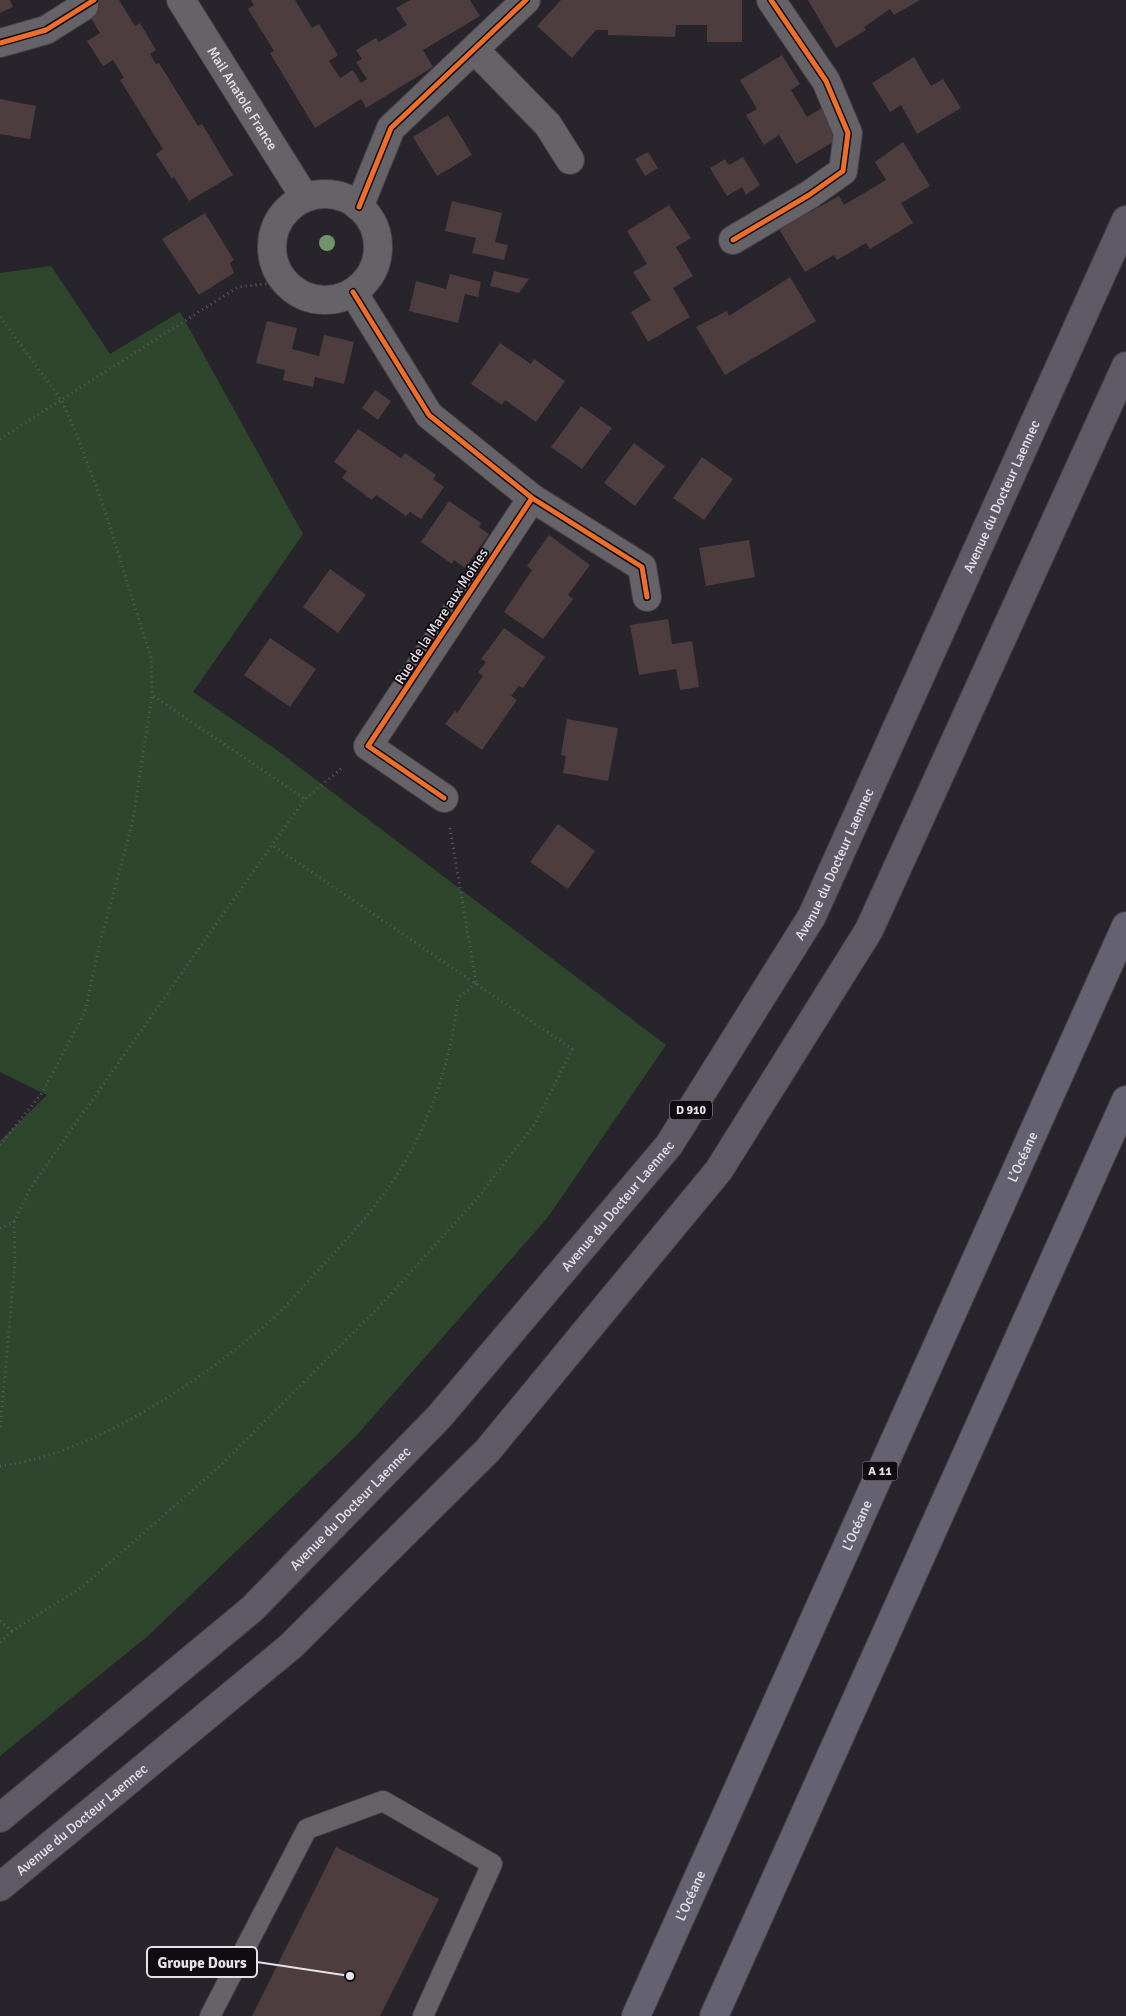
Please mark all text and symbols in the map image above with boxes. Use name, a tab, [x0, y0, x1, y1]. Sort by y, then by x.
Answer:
street label: Mail Anatole France	[203, 44, 281, 154]
street label: Avenue du Docteur Laennec	[960, 417, 1044, 576]
street label: Rue de la Mare aux Moines	[391, 545, 492, 687]
street label: Avenue du Docteur Laennec	[791, 785, 878, 943]
road number: D 910	[670, 1100, 712, 1120]
street label: L’Océane	[1004, 1129, 1041, 1185]
street label: Avenue du Docteur Laennec	[558, 1138, 679, 1275]
street label: Avenue du Docteur Laennec	[286, 1443, 415, 1574]
road number: A 11	[862, 1462, 898, 1480]
street label: L’Océane	[838, 1498, 876, 1553]
street label: Avenue du Docteur Laennec	[13, 1760, 152, 1879]
street label: L’Océane	[672, 1868, 709, 1924]
callout: Groupe Dours	[147, 1947, 257, 1977]
text: Groupe Dours	[157, 1954, 247, 1972]

